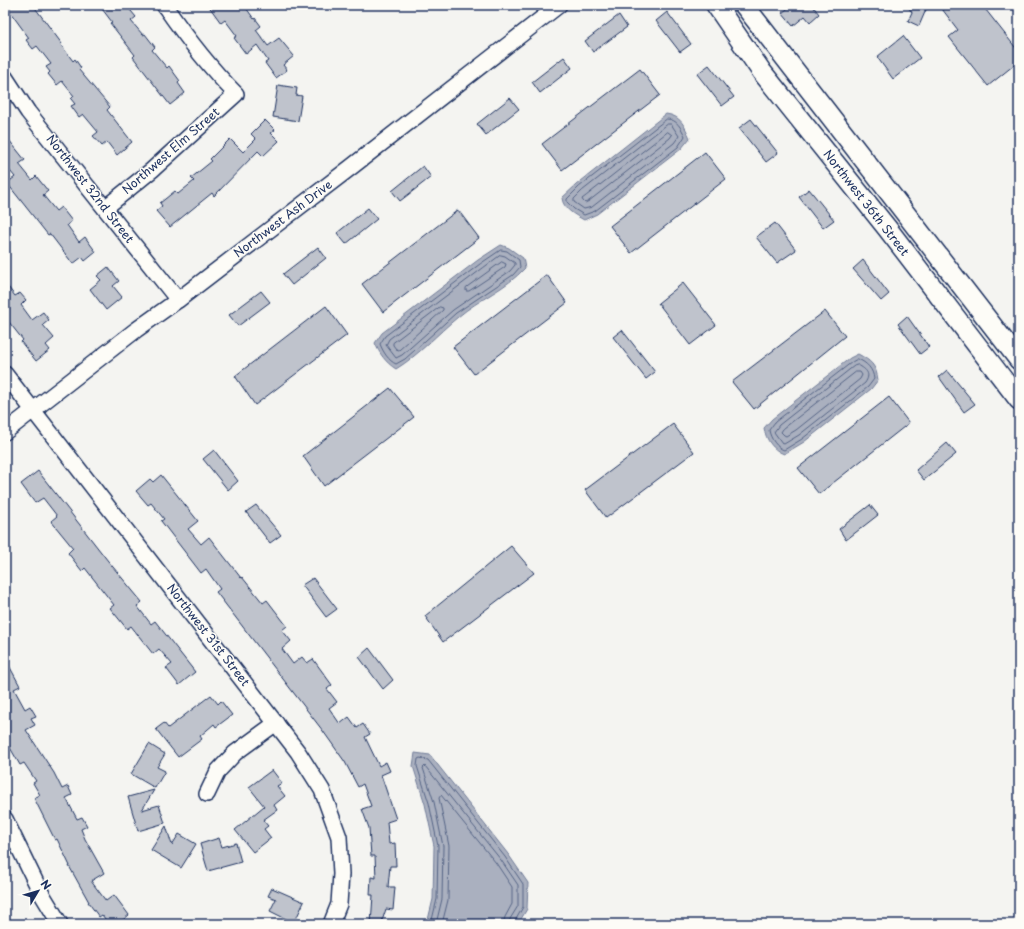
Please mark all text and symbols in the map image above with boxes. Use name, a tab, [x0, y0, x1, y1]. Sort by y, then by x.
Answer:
street label: Northwest Elm Street	[118, 103, 223, 198]
street label: Northwest 32nd Street	[43, 130, 139, 247]
street label: Northwest 36th Street	[820, 145, 914, 259]
street label: Northwest Ash Drive	[229, 175, 335, 261]
street label: Northwest 31st Street	[163, 579, 255, 690]
north arrow	[18, 871, 58, 911]
text: N	[37, 876, 56, 893]

